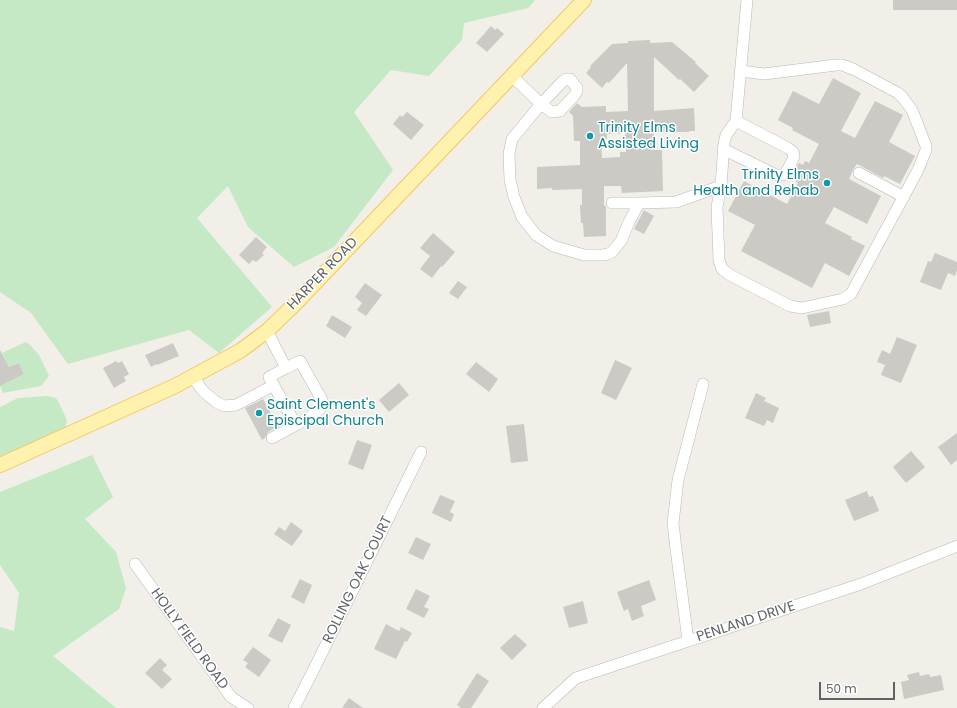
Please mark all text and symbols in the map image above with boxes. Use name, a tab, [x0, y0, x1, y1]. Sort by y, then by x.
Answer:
place label: Trinity Elms Assisted Living	[598, 120, 699, 152]
marker: Trinity Elms Assisted Living	[585, 131, 595, 141]
place label: Trinity Elms Health and Rehab	[693, 167, 819, 200]
marker: Trinity Elms Health and Rehab	[822, 178, 832, 188]
street label: HARPER ROAD	[284, 234, 362, 314]
place label: Saint Clement's Episcipal Church	[267, 397, 384, 430]
marker: Saint Clement's Episcipal Church	[254, 408, 264, 418]
street label: ROLLING OAK COURT	[320, 514, 396, 646]
street label: HOLLY FIELD ROAD	[147, 585, 231, 693]
street label: PENLAND DRIVE	[695, 598, 797, 646]
scale bar	[821, 674, 897, 700]
text: 50 m	[826, 680, 857, 697]

